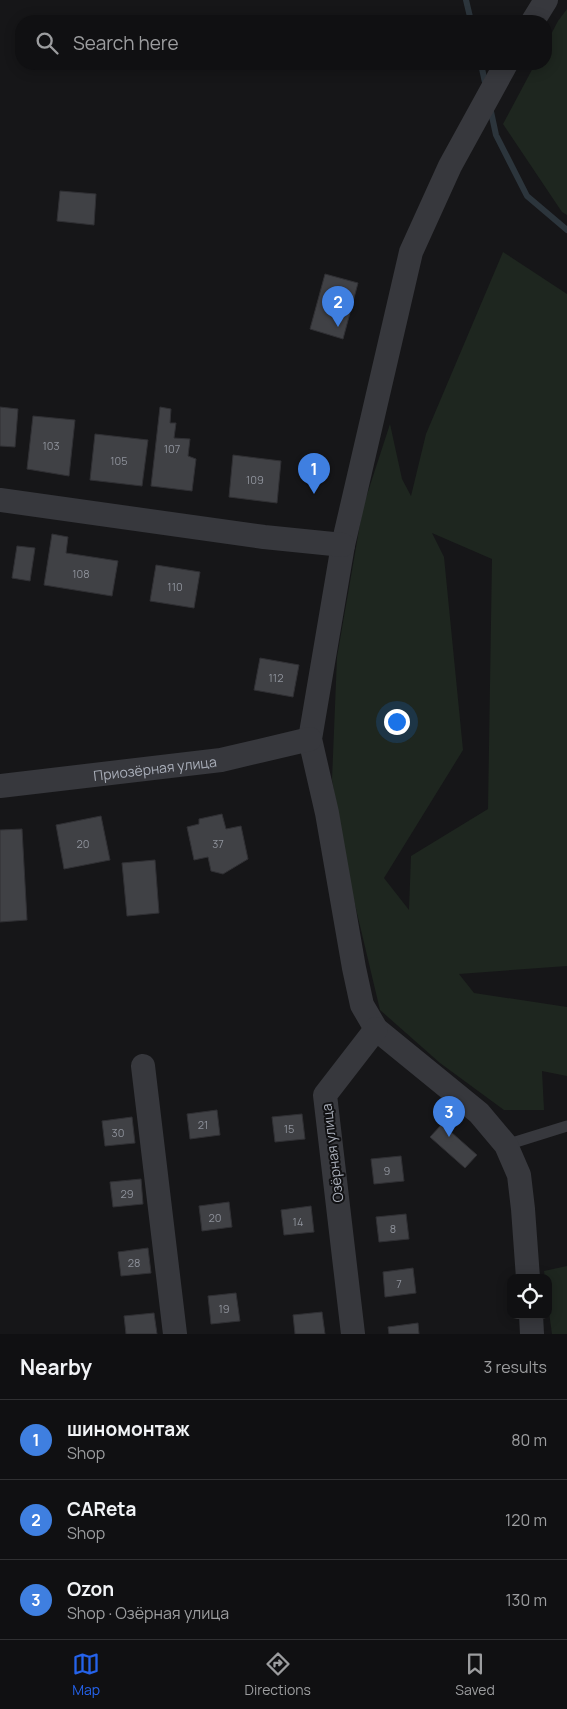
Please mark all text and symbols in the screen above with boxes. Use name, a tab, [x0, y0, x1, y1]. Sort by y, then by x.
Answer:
search box	[15, 15, 552, 70]
icon: search	[33, 29, 61, 57]
text: Search here	[73, 30, 179, 56]
pin: 2	[322, 286, 354, 327]
house number: 103	[42, 438, 60, 453]
house number: 107	[164, 441, 180, 456]
house number: 105	[110, 453, 128, 468]
pin: 1	[298, 453, 330, 494]
house number: 109	[246, 472, 264, 487]
house number: 108	[72, 566, 90, 581]
house number: 110	[167, 579, 183, 594]
house number: 112	[269, 670, 283, 685]
your location	[384, 709, 410, 735]
street label: Приозёрная улица	[92, 751, 218, 784]
house number: 20	[77, 836, 89, 851]
house number: 37	[212, 836, 224, 851]
pin: 3	[433, 1096, 465, 1137]
street label: Озёрная улица	[317, 1102, 347, 1204]
house number: 21	[198, 1117, 208, 1132]
house number: 15	[284, 1121, 294, 1136]
house number: 30	[112, 1125, 124, 1140]
house number: 9	[384, 1163, 391, 1178]
house number: 29	[120, 1186, 134, 1201]
house number: 20	[209, 1210, 221, 1225]
house number: 14	[293, 1214, 303, 1229]
house number: 8	[390, 1221, 396, 1236]
house number: 28	[128, 1255, 140, 1270]
map controls	[507, 1274, 552, 1319]
button: locate	[507, 1274, 552, 1319]
house number: 7	[396, 1276, 402, 1291]
house number: 19	[218, 1301, 230, 1316]
text: Nearby	[20, 1353, 92, 1381]
text: 3 results	[484, 1356, 547, 1378]
text: шиномонтаж	[67, 1416, 190, 1442]
text: 1	[32, 1429, 40, 1451]
text: 80 m	[511, 1429, 547, 1451]
text: Shop	[67, 1442, 105, 1464]
text: CAReta	[67, 1496, 137, 1522]
text: 2	[31, 1509, 41, 1531]
text: 120 m	[505, 1509, 547, 1531]
text: Shop	[67, 1522, 105, 1544]
text: Ozon	[67, 1576, 114, 1602]
text: 3	[31, 1589, 41, 1611]
text: 130 m	[505, 1589, 547, 1611]
text: Shop · Озёрная улица	[67, 1602, 229, 1624]
tab: Map	[72, 1650, 100, 1699]
tab: Directions	[245, 1650, 311, 1699]
tab: Saved	[455, 1650, 495, 1699]

